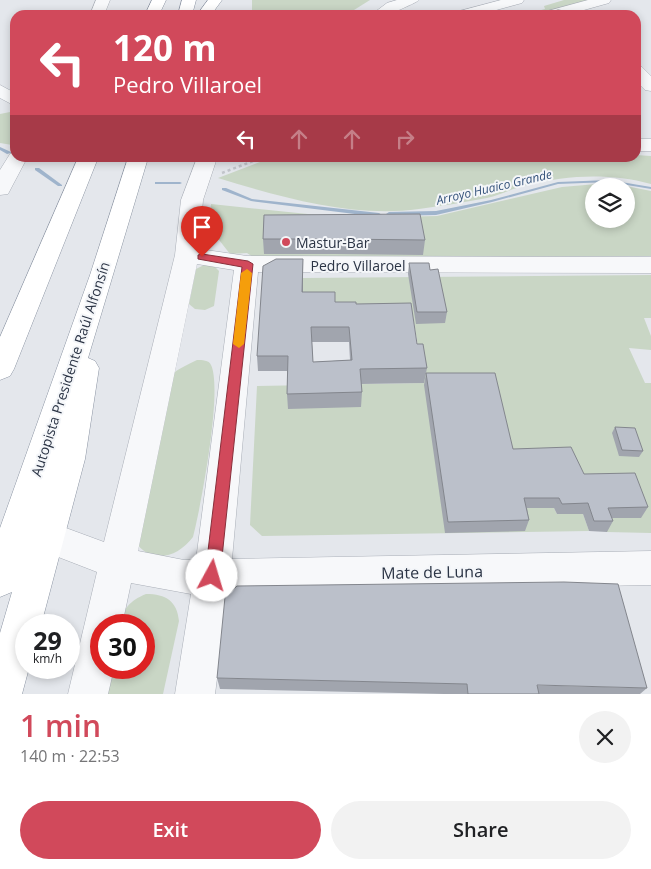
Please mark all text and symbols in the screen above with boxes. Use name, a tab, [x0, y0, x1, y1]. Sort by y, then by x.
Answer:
text: 120 m	[113, 24, 217, 71]
icon: left	[30, 30, 95, 95]
text: Pedro Villaroel	[113, 69, 262, 99]
icon: left	[232, 125, 260, 153]
icon: ahead	[285, 125, 313, 153]
icon: ahead	[338, 125, 366, 153]
icon: right	[391, 125, 419, 153]
water label: Arroyo Huaico Grande	[434, 165, 553, 209]
map controls	[585, 178, 635, 228]
button: layers	[585, 178, 635, 228]
pin	[181, 206, 223, 257]
icon: arrive	[188, 213, 216, 241]
place label: Mastur-Bar	[296, 233, 370, 252]
marker: Mastur-Bar	[280, 236, 292, 248]
street label: Pedro Villaroel	[311, 256, 405, 275]
street label: Autopista Presidente Raúl Alfonsín	[26, 259, 114, 479]
position arrow	[185, 549, 237, 601]
street label: Mate de Luna	[381, 560, 483, 584]
speed limit sign: 30	[90, 614, 155, 679]
text: 29	[33, 623, 62, 657]
text: km/h	[33, 650, 62, 667]
text: 1 min	[20, 705, 101, 746]
button: close	[579, 711, 631, 763]
text: 140 m · 22:53	[20, 745, 120, 767]
button: Exit	[20, 801, 321, 859]
button: Share	[331, 801, 631, 859]

